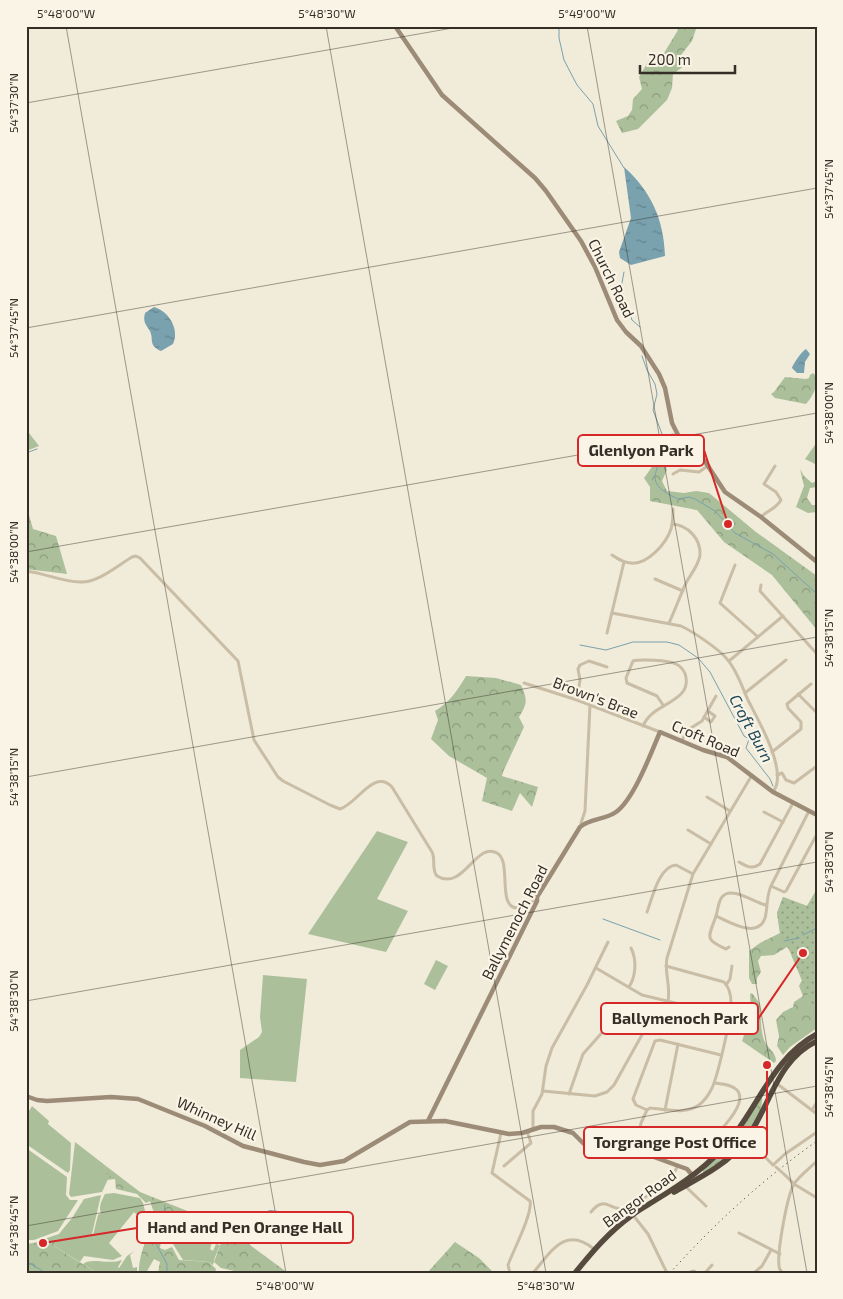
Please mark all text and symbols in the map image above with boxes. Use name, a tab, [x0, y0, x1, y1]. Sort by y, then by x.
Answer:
text: 5°48'00"W	[37, 6, 95, 20]
text: 5°48'30"W	[298, 6, 356, 20]
text: 5°49'00"W	[558, 6, 616, 20]
scale bar	[640, 42, 736, 74]
text: 200 m	[648, 50, 691, 68]
text: 54°37'30"N	[6, 73, 20, 133]
text: 54°37'45"N	[821, 159, 835, 219]
street label: Church Road	[585, 236, 639, 320]
text: 54°37'45"N	[6, 298, 20, 358]
text: 54°38'00"N	[821, 382, 835, 444]
callout: Glenlyon Park	[578, 435, 704, 466]
text: Glenlyon Park	[588, 440, 694, 460]
text: 54°38'00"N	[6, 521, 20, 583]
text: 54°38'15"N	[821, 609, 835, 667]
street label: Brown's Brae	[551, 672, 641, 722]
water label: Croft Burn	[726, 691, 778, 765]
street label: Croft Road	[669, 716, 743, 760]
text: 54°38'15"N	[6, 748, 20, 806]
text: 54°38'30"N	[821, 831, 835, 893]
street label: Ballymenoch Road	[477, 862, 551, 982]
text: 54°38'30"N	[6, 970, 20, 1032]
callout: Ballymenoch Park	[601, 1003, 758, 1034]
text: Ballymenoch Park	[612, 1008, 748, 1028]
text: 54°38'45"N	[821, 1057, 835, 1117]
street label: Whinney Hill	[174, 1092, 260, 1144]
callout: Torgrange Post Office	[584, 1127, 767, 1158]
text: Torgrange Post Office	[594, 1132, 756, 1151]
street label: Bangor Road	[599, 1165, 679, 1231]
text: 54°38'45"N	[6, 1196, 20, 1256]
callout: Hand and Pen Orange Hall	[137, 1212, 353, 1243]
text: Hand and Pen Orange Hall	[147, 1217, 343, 1236]
text: 5°48'00"W	[256, 1278, 314, 1292]
text: 5°48'30"W	[517, 1278, 575, 1292]

